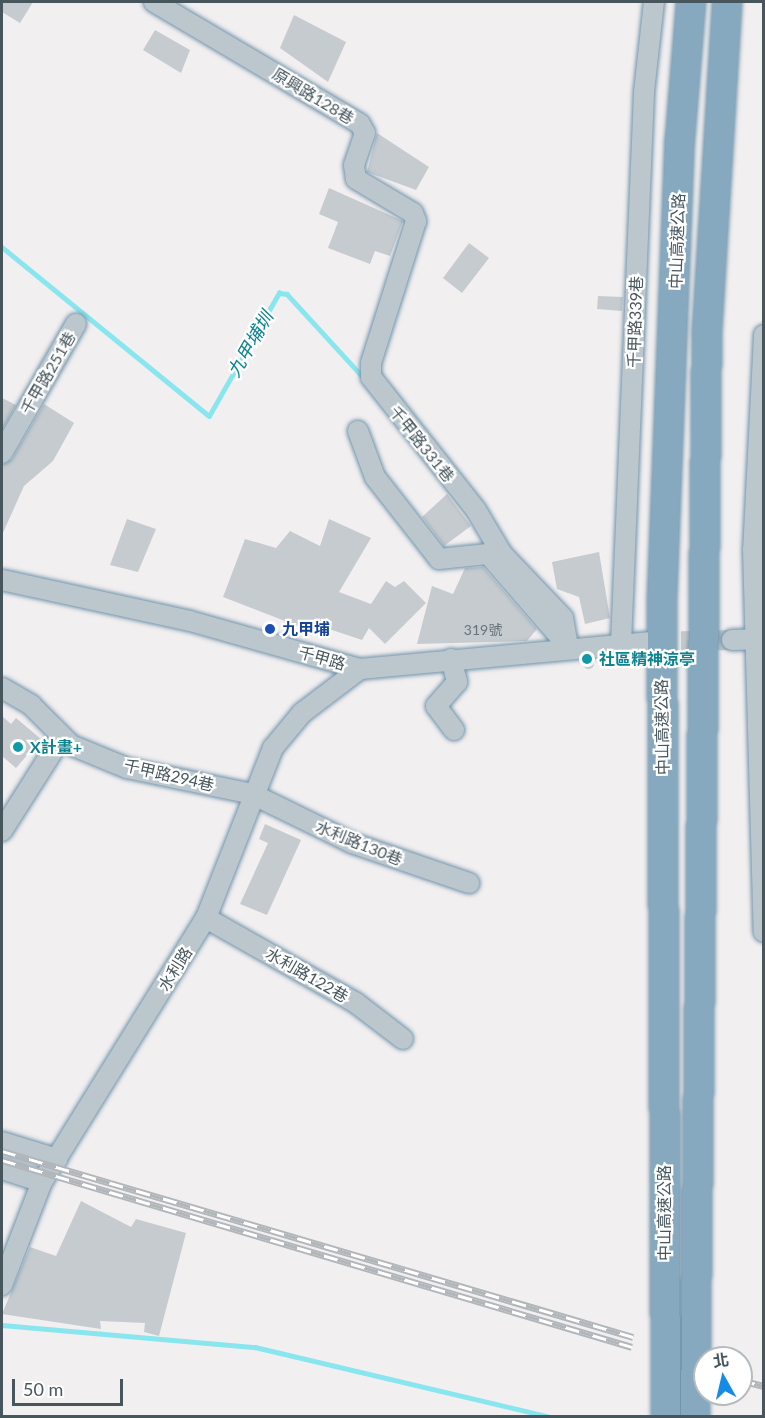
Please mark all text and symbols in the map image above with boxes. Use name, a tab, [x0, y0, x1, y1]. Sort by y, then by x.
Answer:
street label: 原興路128巷	[269, 64, 357, 128]
street label: 中山高速公路	[666, 193, 688, 289]
street label: 千甲路339巷	[624, 276, 646, 368]
water label: 九甲埔圳	[223, 307, 277, 381]
street label: 千甲路251巷	[17, 328, 79, 418]
street label: 千甲路331巷	[386, 402, 458, 486]
place label: 九甲埔	[282, 619, 330, 639]
marker: 九甲埔	[263, 622, 277, 636]
house number: 319號	[464, 622, 502, 638]
street label: 千甲路	[296, 642, 348, 674]
place label: 社區精神涼亭	[599, 649, 695, 669]
marker: 社區精神涼亭	[580, 652, 594, 666]
street label: 中山高速公路	[652, 679, 672, 775]
place label: X計畫+	[30, 737, 82, 757]
marker: X計畫+	[11, 740, 25, 754]
street label: 千甲路294巷	[122, 755, 216, 795]
street label: 水利路130巷	[313, 817, 405, 869]
street label: 水利路	[154, 944, 196, 994]
street label: 水利路122巷	[262, 944, 352, 1006]
street label: 中山高速公路	[654, 1165, 674, 1261]
north arrow	[693, 1346, 753, 1406]
text: 北	[711, 1349, 730, 1370]
scale bar	[15, 1367, 126, 1405]
text: 50 m	[23, 1378, 63, 1400]

